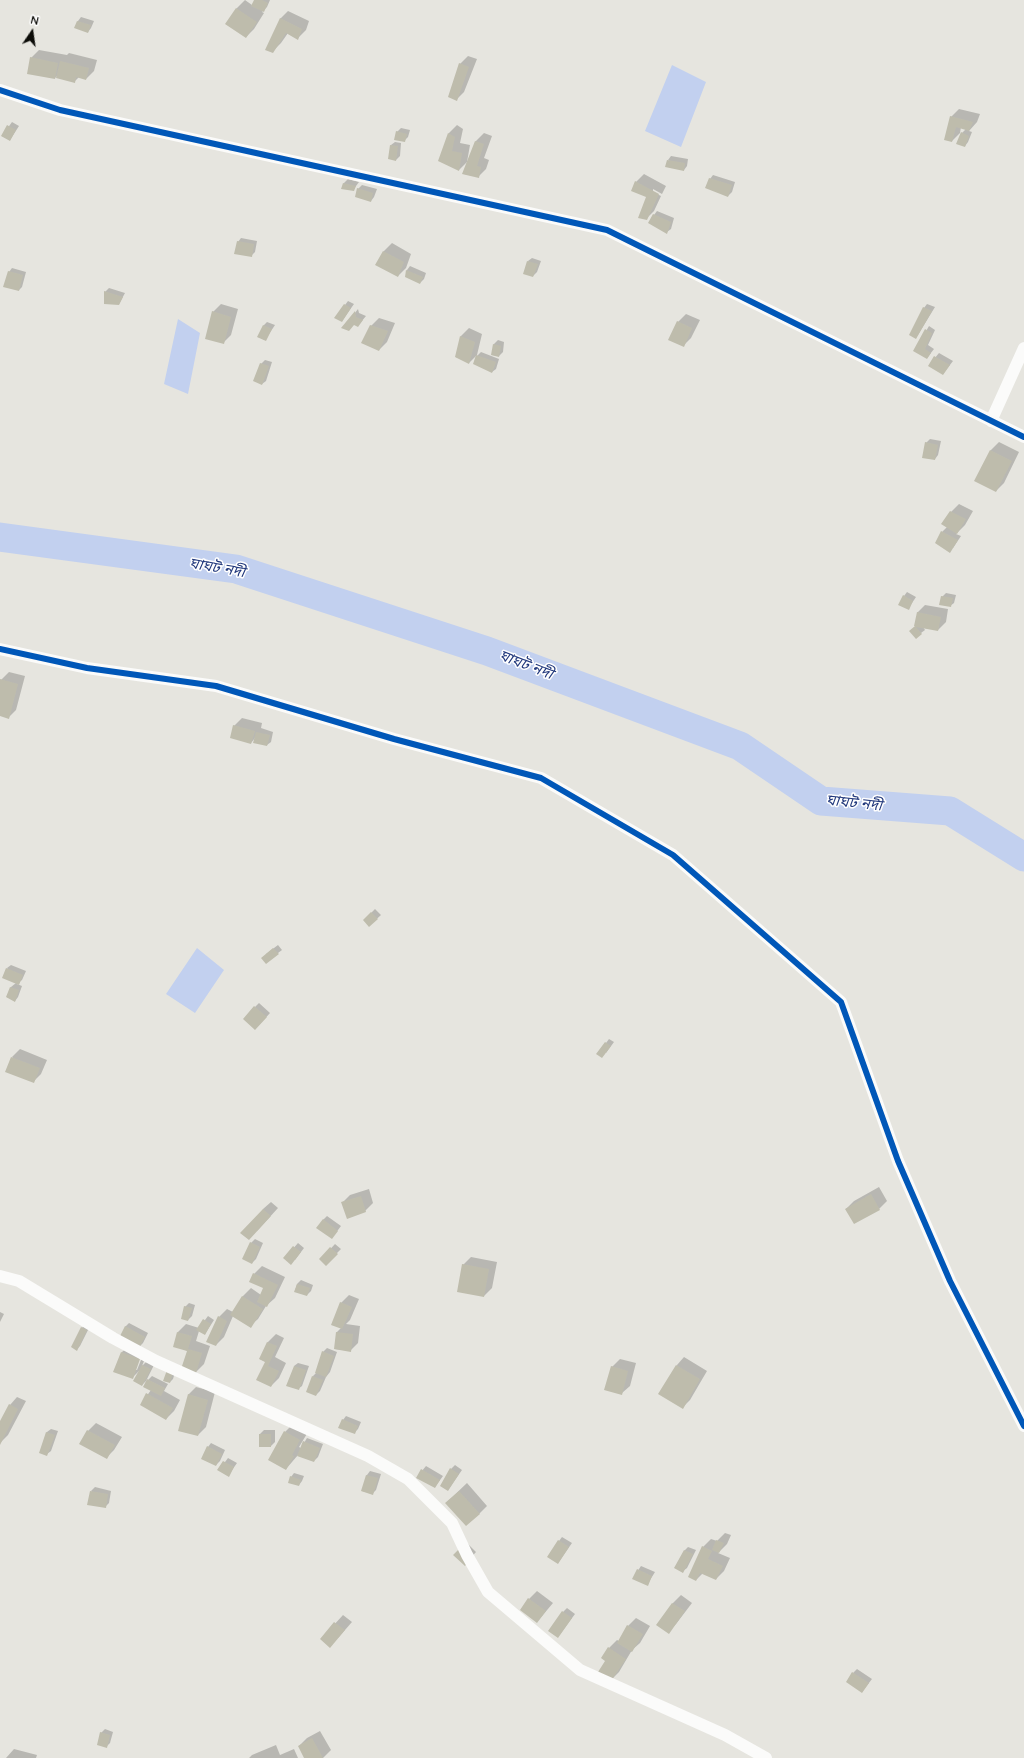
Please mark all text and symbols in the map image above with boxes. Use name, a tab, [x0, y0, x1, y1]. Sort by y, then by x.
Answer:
north arrow	[12, 12, 52, 52]
text: N	[29, 13, 40, 28]
water label: ঘাঘট নদী	[188, 554, 246, 582]
water label: ঘাঘট নদী	[497, 647, 555, 683]
water label: ঘাঘট নদী	[825, 791, 883, 815]

